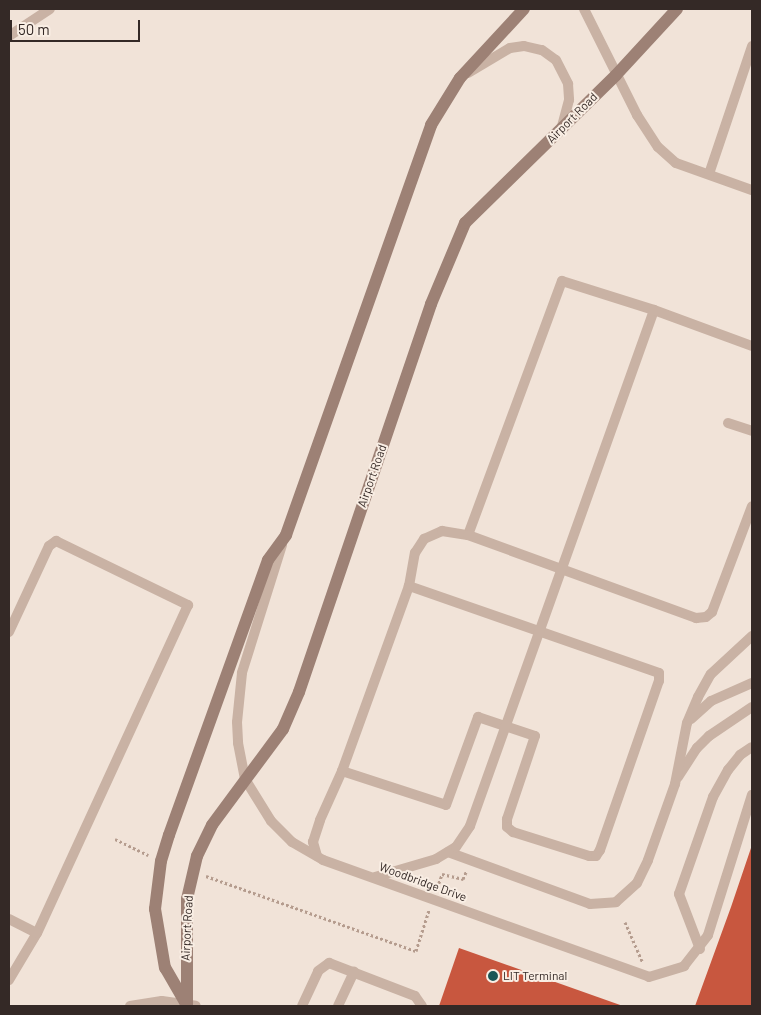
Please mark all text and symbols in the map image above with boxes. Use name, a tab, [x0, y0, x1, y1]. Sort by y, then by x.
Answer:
scale bar	[12, 10, 142, 42]
text: 50 m	[18, 20, 50, 38]
street label: Airport Road	[544, 90, 600, 146]
street label: Airport Road	[355, 443, 389, 509]
street label: Woodbridge Drive	[377, 859, 469, 905]
street label: Airport Road	[178, 895, 196, 961]
place label: LIT Terminal	[503, 969, 567, 983]
marker: LIT Terminal	[487, 970, 499, 982]

